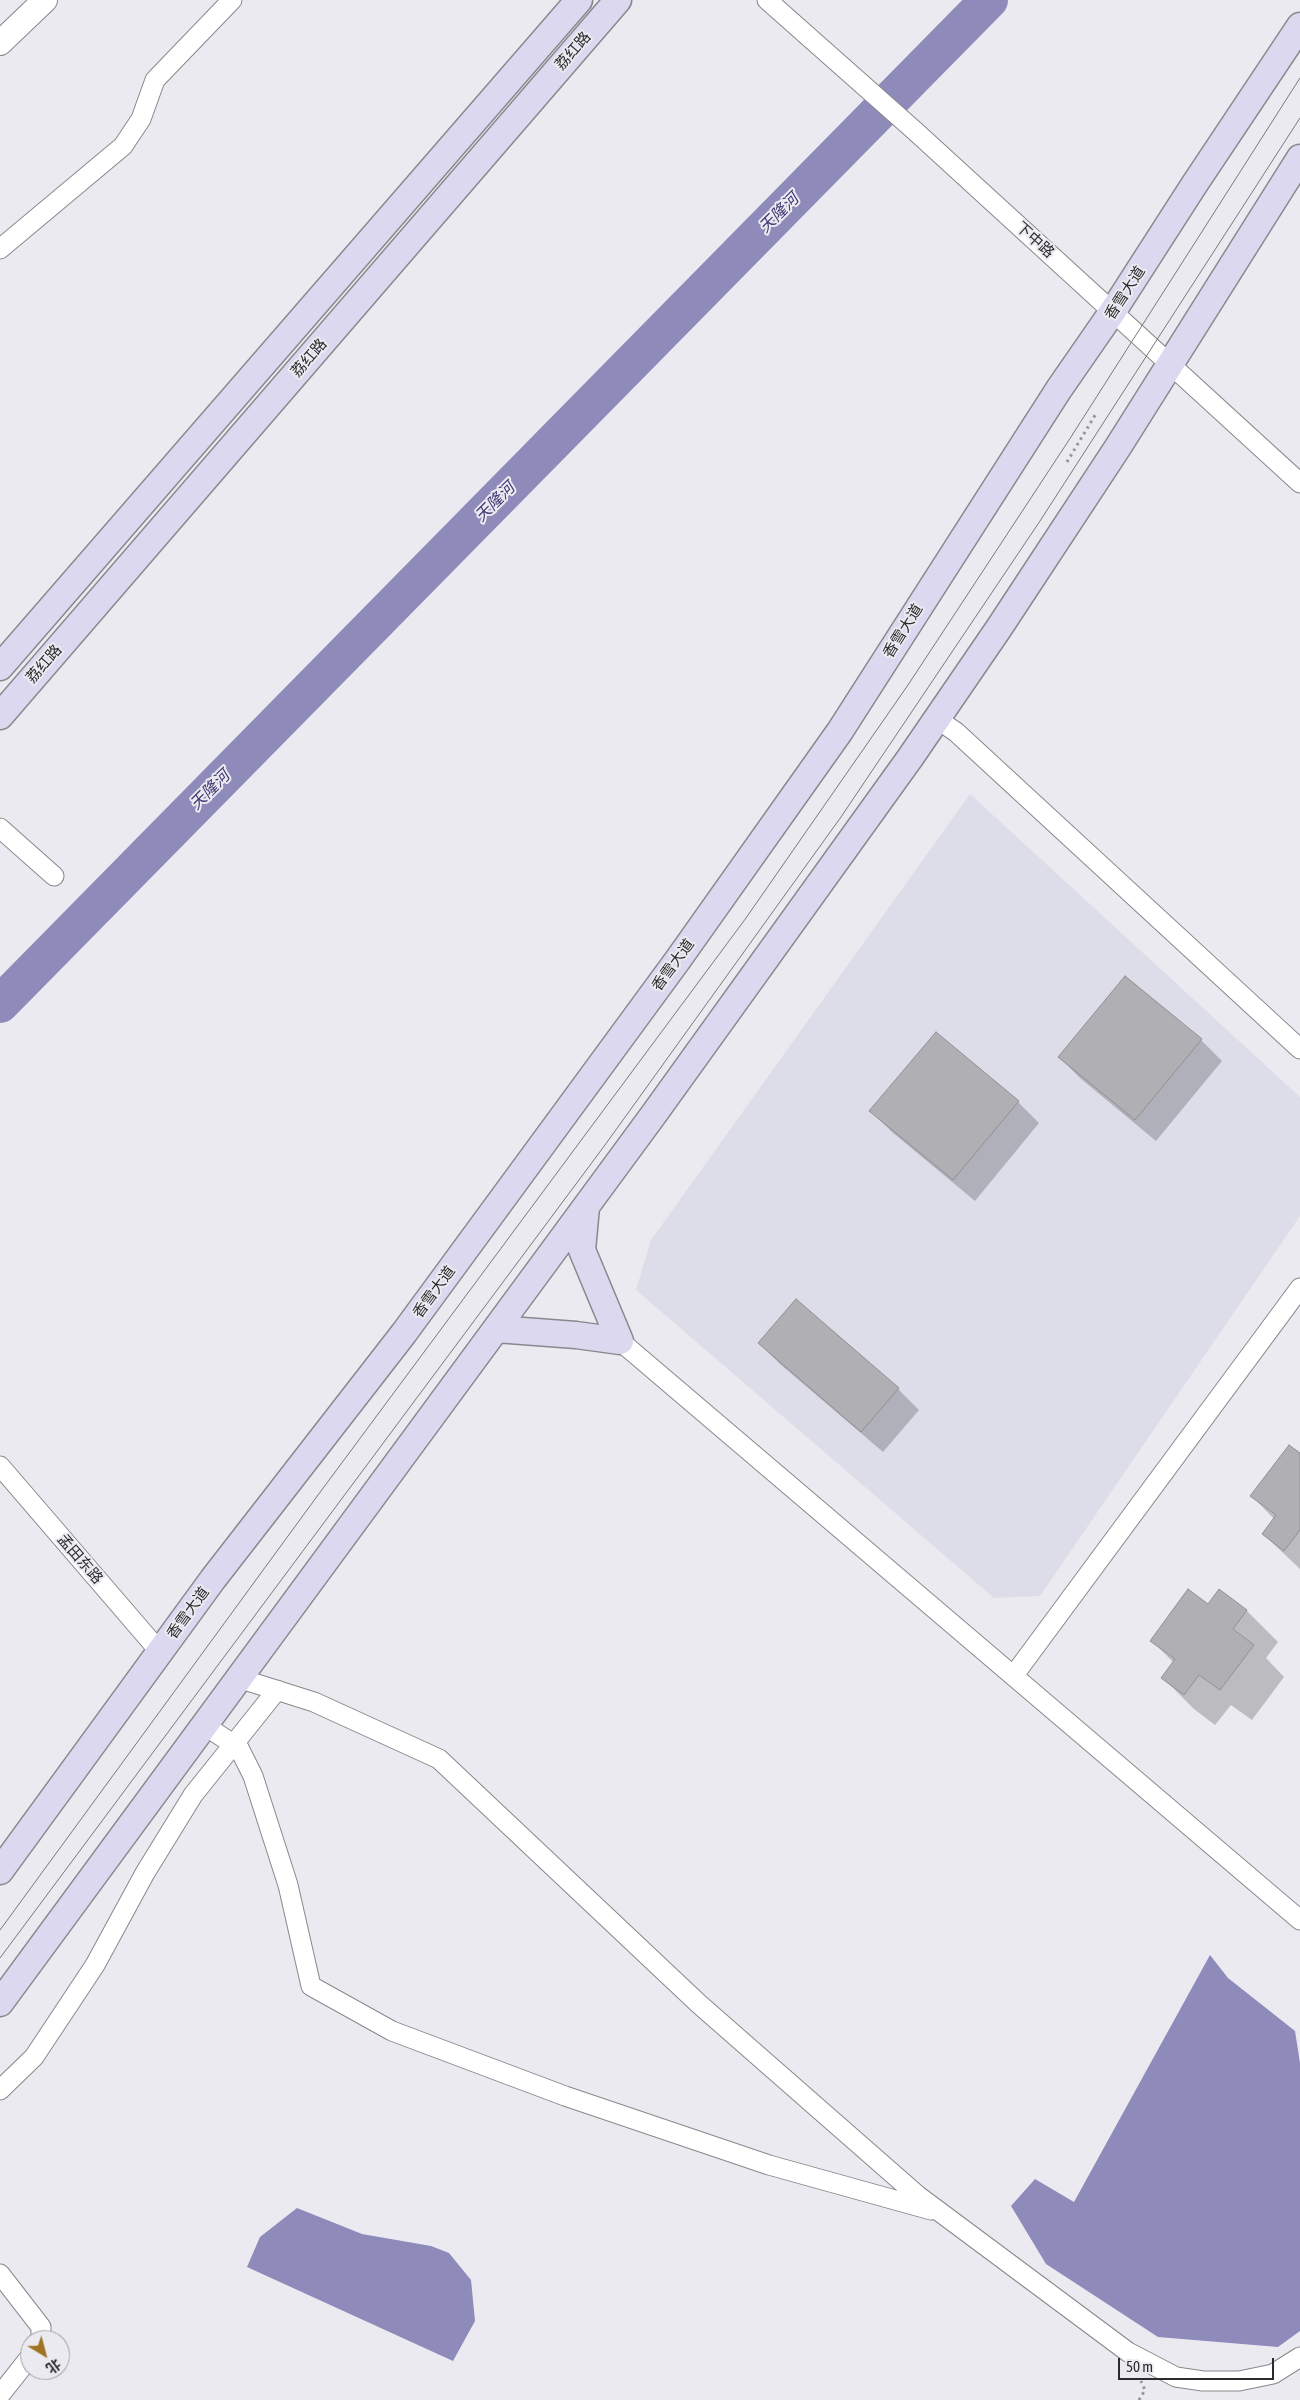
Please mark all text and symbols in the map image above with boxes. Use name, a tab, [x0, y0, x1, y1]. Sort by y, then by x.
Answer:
street label: 荔红路	[551, 28, 595, 74]
water label: 天隆河	[755, 189, 803, 237]
street label: 下中路	[1012, 218, 1058, 262]
street label: 香雪大道	[1101, 263, 1149, 323]
street label: 荔红路	[287, 335, 331, 381]
water label: 天隆河	[471, 478, 519, 526]
street label: 香雪大道	[879, 601, 927, 661]
street label: 荔红路	[22, 641, 66, 687]
water label: 天隆河	[186, 766, 234, 814]
street label: 香雪大道	[648, 935, 698, 995]
street label: 香雪大道	[409, 1262, 459, 1322]
street label: 孟田东路	[54, 1530, 106, 1588]
street label: 香雪大道	[163, 1583, 213, 1643]
north arrow	[20, 2330, 70, 2380]
scale bar	[1120, 2348, 1276, 2380]
text: 北	[43, 2356, 64, 2377]
text: 50 m	[1126, 2358, 1153, 2375]

